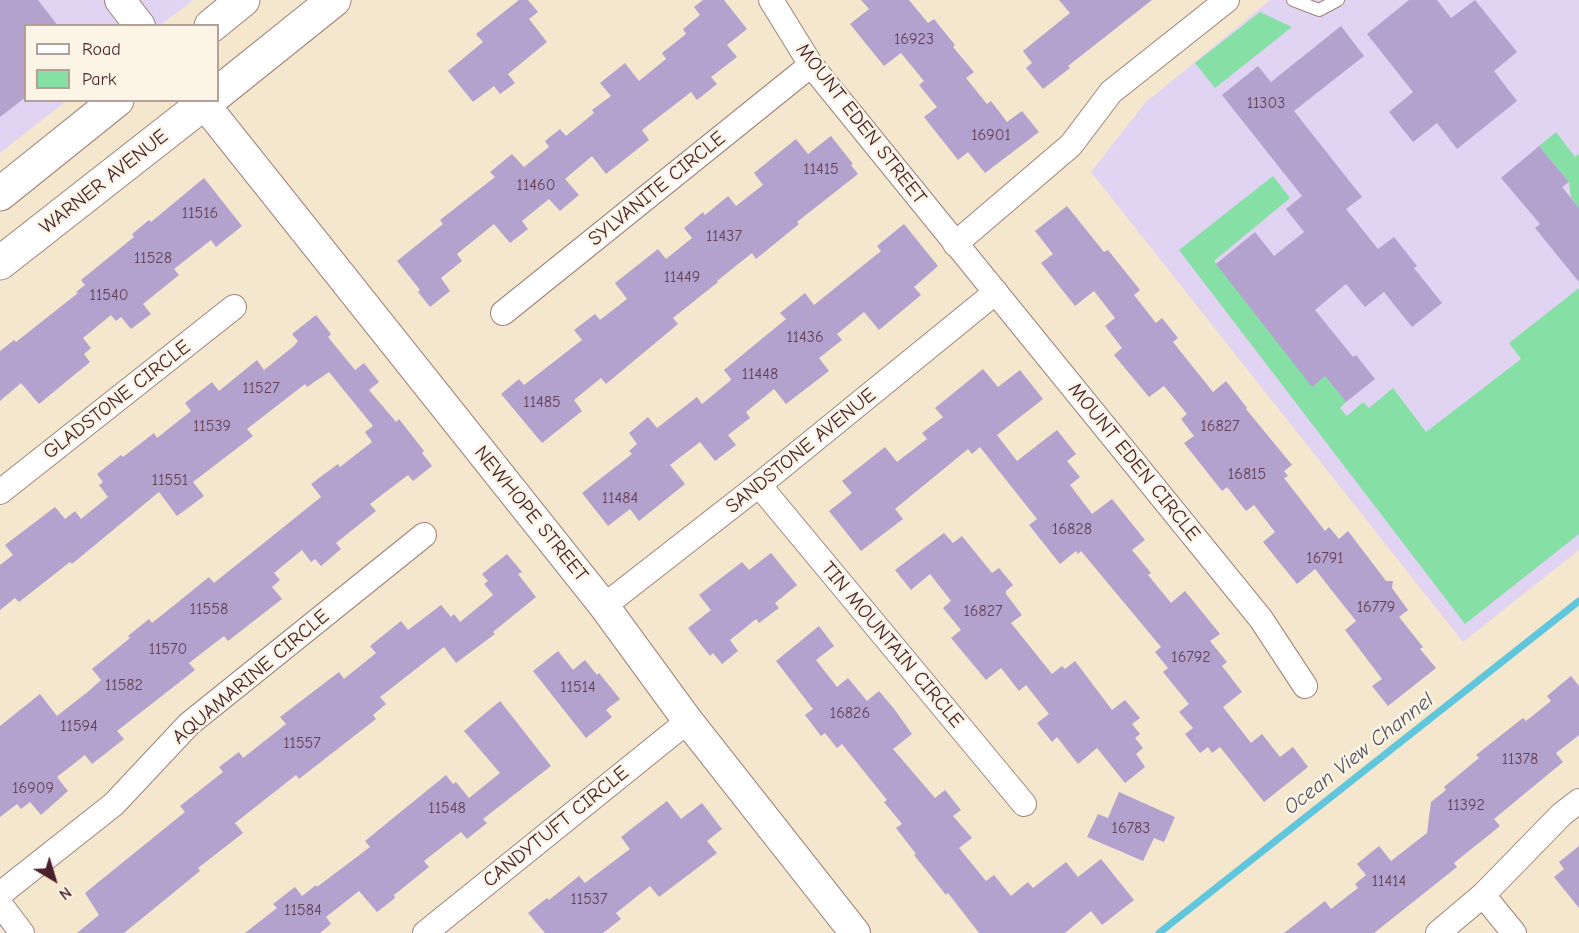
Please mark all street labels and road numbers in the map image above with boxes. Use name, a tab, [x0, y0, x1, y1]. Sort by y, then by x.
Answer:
street label: MOUNT EDEN STREET	[791, 39, 931, 209]
street label: WARNER AVENUE	[35, 124, 173, 240]
street label: SYLVANITE CIRCLE	[584, 126, 730, 252]
street label: GLADSTONE CIRCLE	[39, 335, 195, 465]
street label: MOUNT EDEN CIRCLE	[1063, 378, 1205, 546]
street label: SANDSTONE AVENUE	[721, 383, 881, 519]
street label: NEWHOPE STREET	[469, 441, 593, 587]
street label: TIN MOUNTAIN CIRCLE	[816, 557, 968, 733]
street label: AQUAMARINE CIRCLE	[168, 604, 334, 750]
street label: CANDYTUFT CIRCLE	[478, 761, 634, 893]

